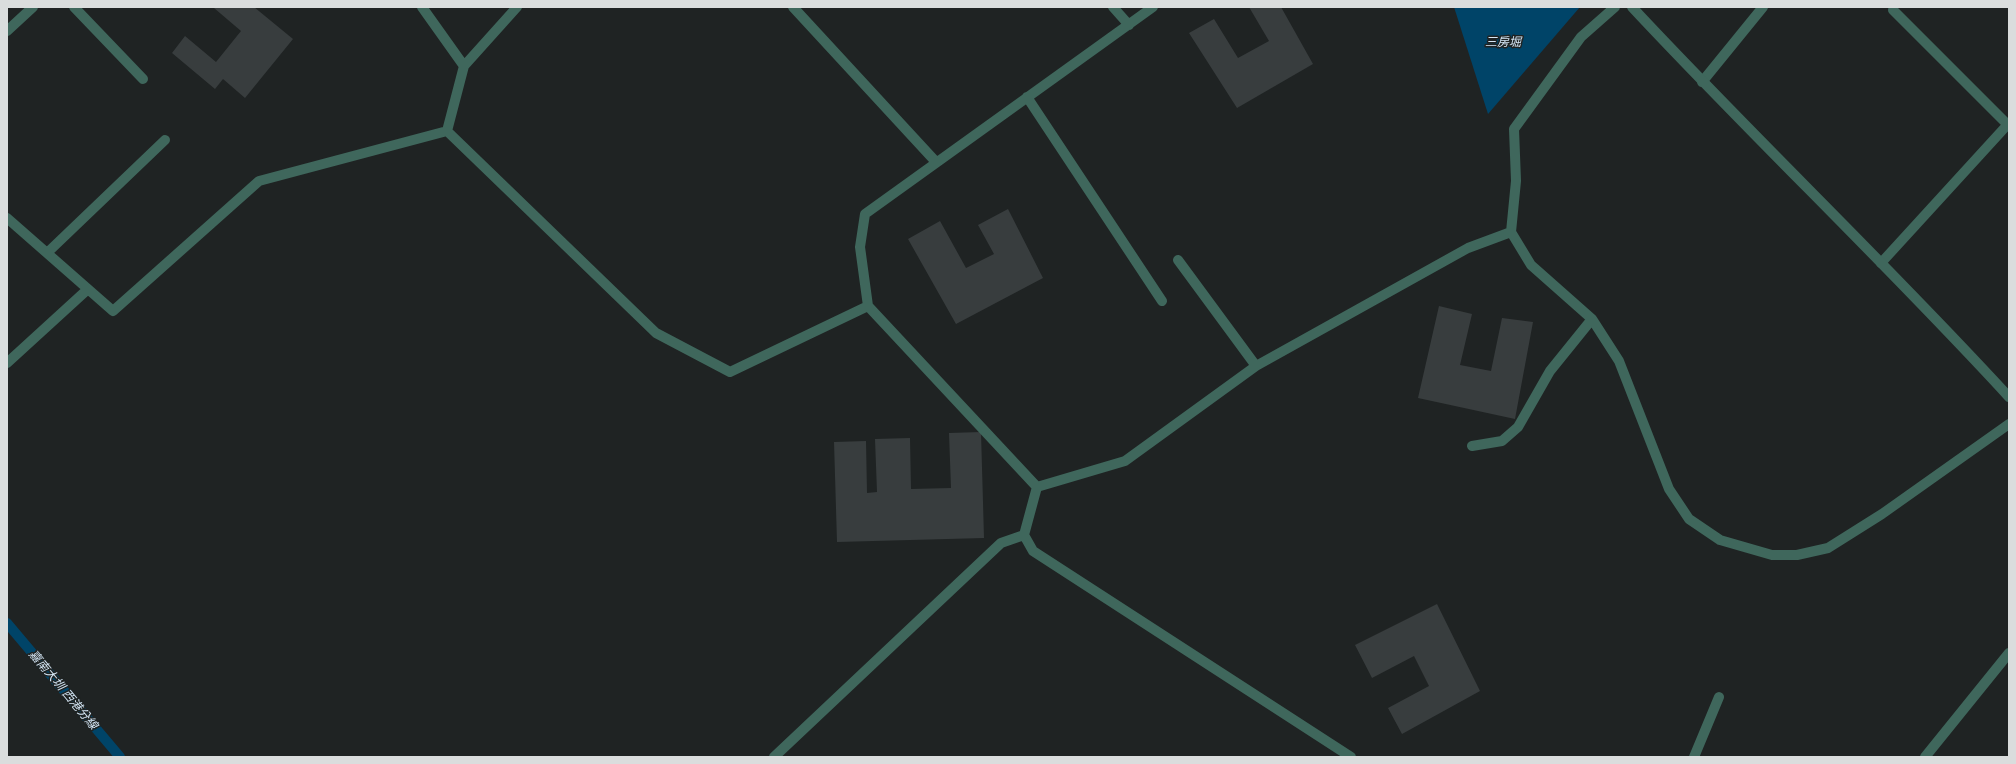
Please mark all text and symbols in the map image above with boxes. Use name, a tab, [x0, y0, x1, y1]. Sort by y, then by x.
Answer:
water label: 三房堀	[1485, 36, 1521, 50]
water label: 嘉南大圳 西港分線	[26, 647, 100, 733]

